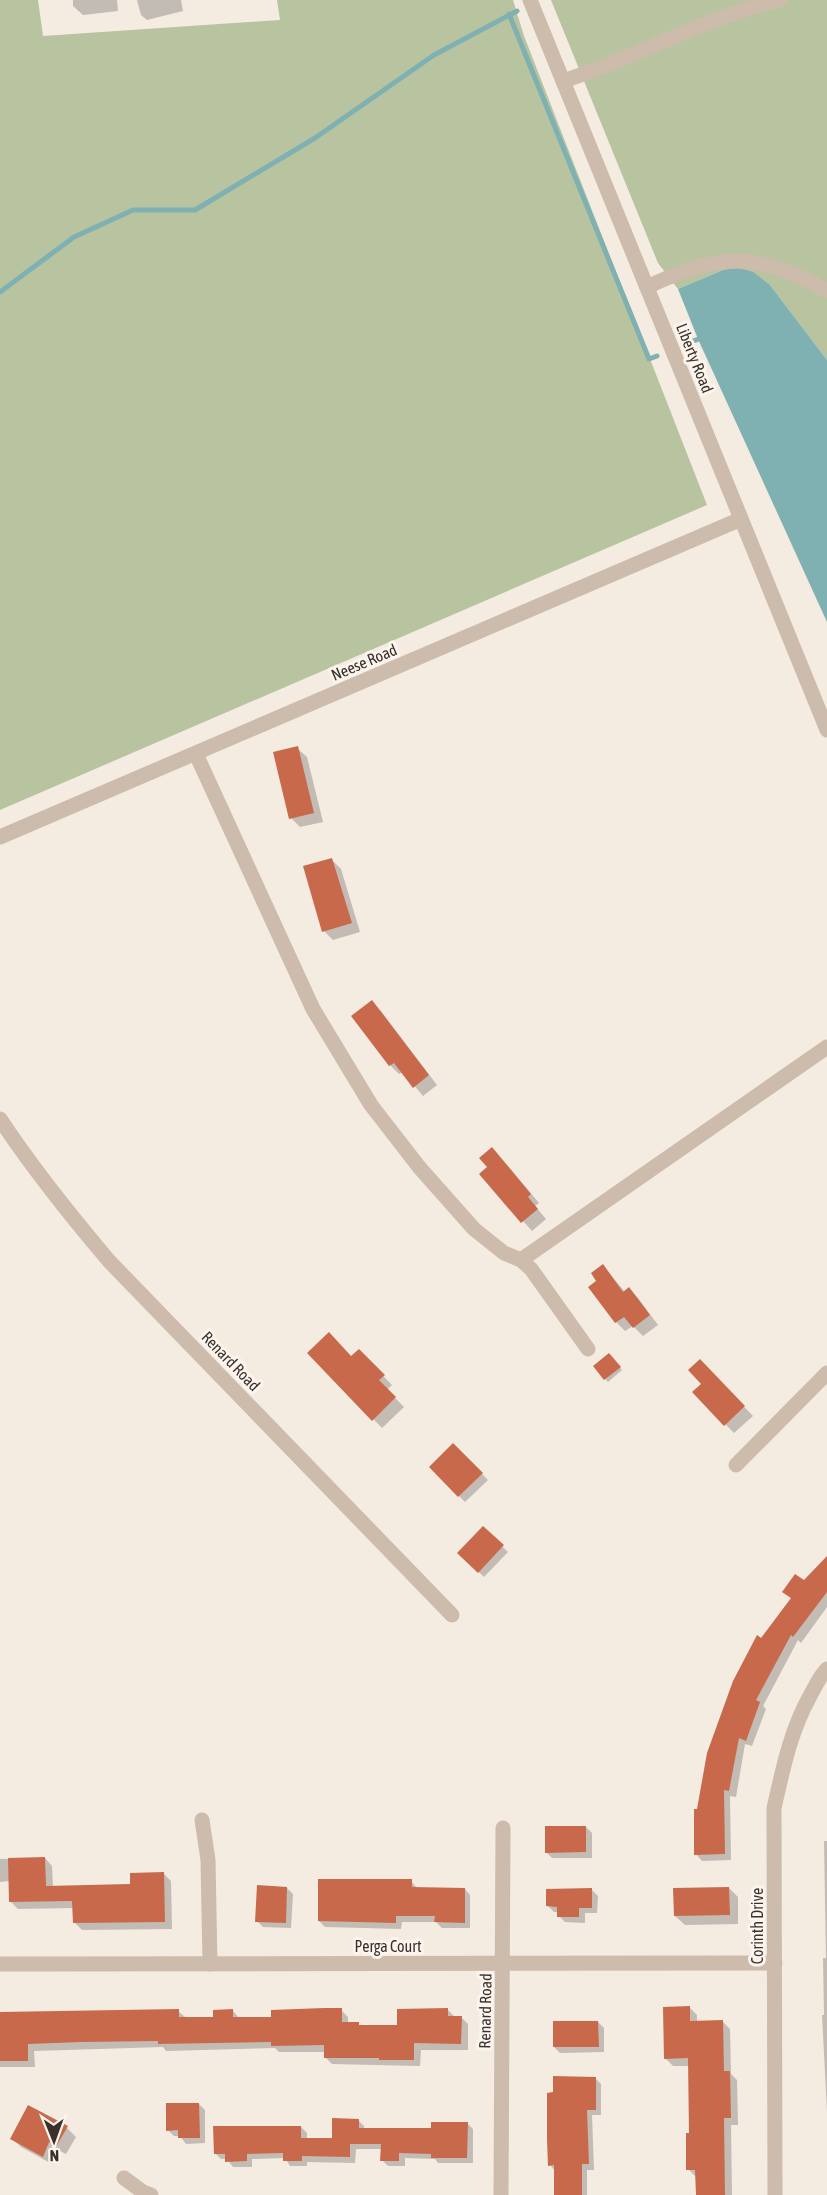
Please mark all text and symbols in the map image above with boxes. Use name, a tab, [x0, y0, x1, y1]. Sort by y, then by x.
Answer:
street label: Liberty Road	[672, 321, 717, 396]
street label: Neese Road	[328, 640, 400, 684]
street label: Renard Road	[198, 1328, 264, 1394]
street label: Corinth Drive	[748, 1888, 766, 1964]
street label: Perga Court	[355, 1937, 422, 1956]
street label: Renard Road	[475, 1973, 495, 2049]
north arrow	[24, 2111, 84, 2171]
text: N	[49, 2147, 59, 2165]

